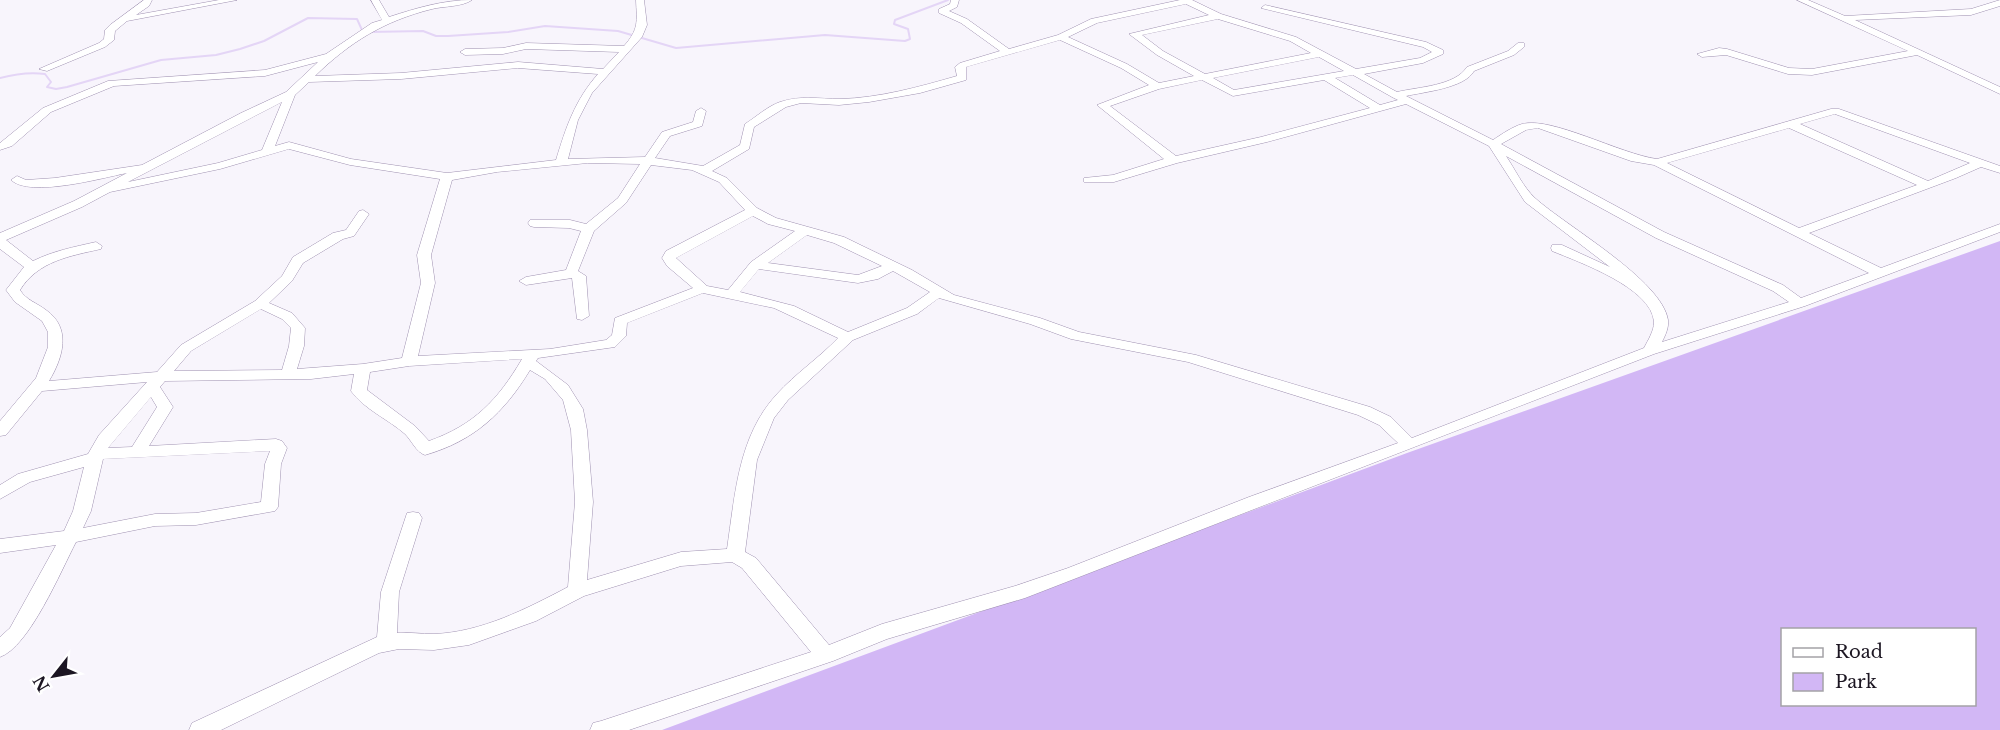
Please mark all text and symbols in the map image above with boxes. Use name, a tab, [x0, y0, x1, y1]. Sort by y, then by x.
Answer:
legend	[1781, 628, 1976, 706]
text: Road	[1835, 641, 1883, 663]
north arrow	[24, 646, 84, 706]
text: Park	[1835, 671, 1877, 693]
text: N	[29, 672, 54, 695]

